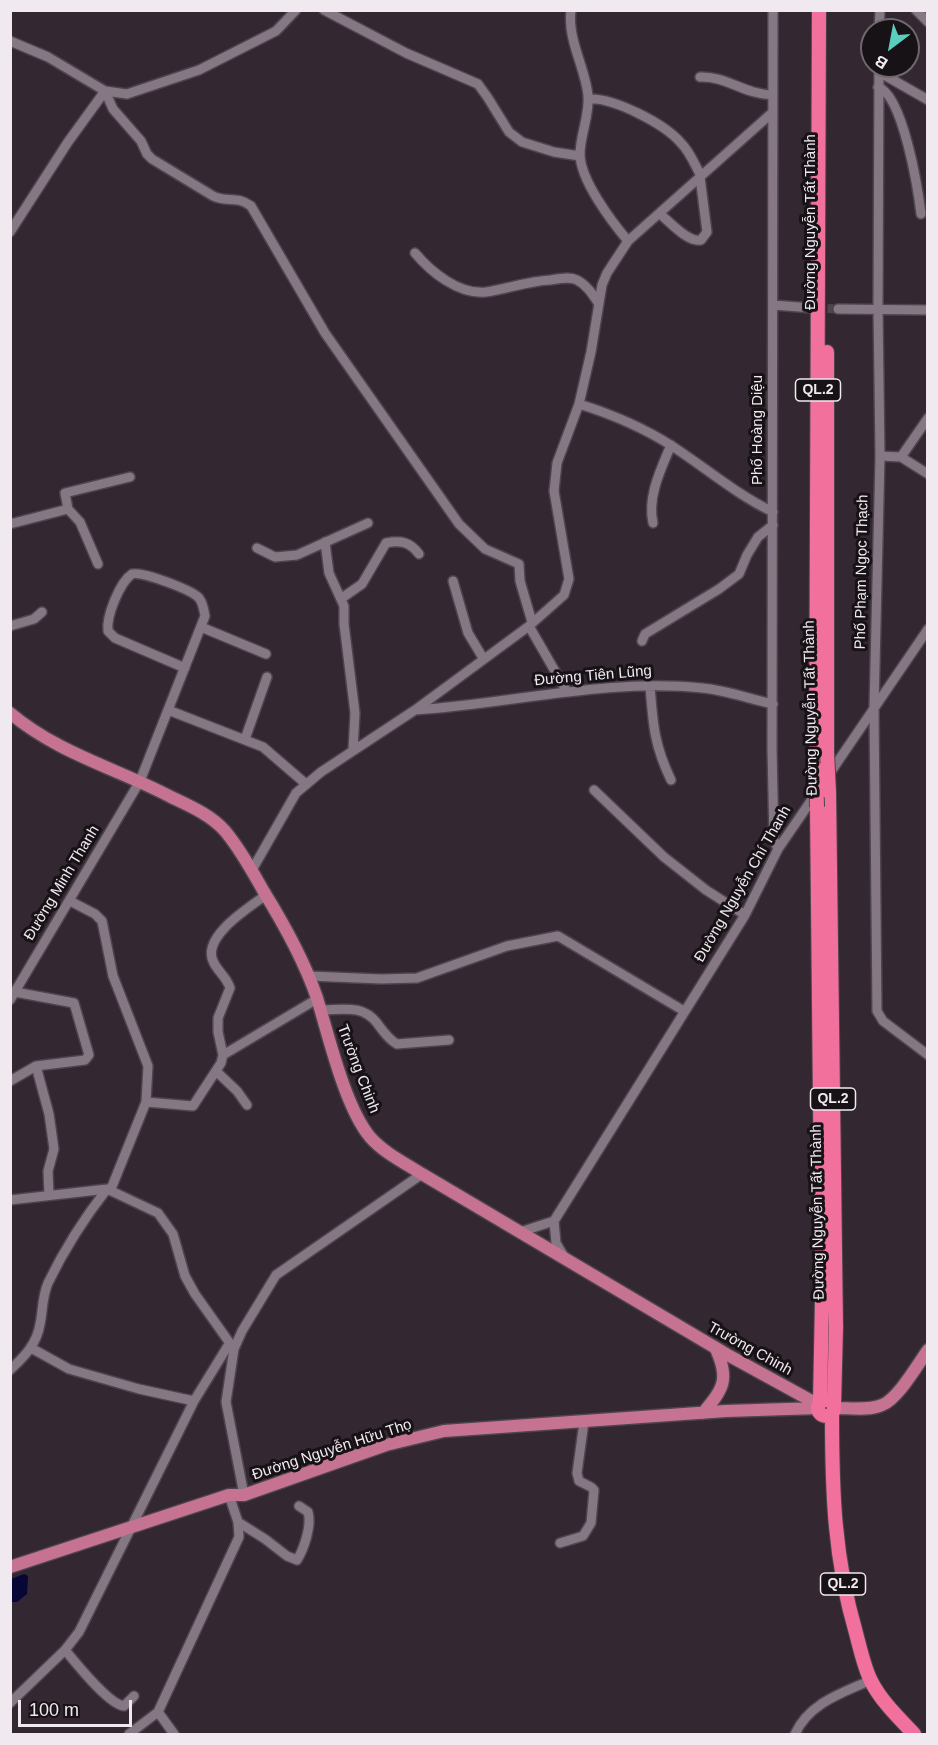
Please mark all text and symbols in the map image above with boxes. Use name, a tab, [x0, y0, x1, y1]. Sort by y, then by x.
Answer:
north arrow	[860, 18, 920, 78]
text: B	[872, 52, 891, 72]
street label: Đường Nguyễn Tất Thành	[802, 134, 820, 310]
street label: Phố Hoàng Diệu	[749, 375, 767, 485]
road number: QL.2	[796, 379, 840, 401]
street label: Phố Phạm Ngọc Thạch	[852, 494, 872, 650]
street label: Đường Nguyễn Tất Thành	[800, 620, 822, 796]
street label: Đường Tiên Lũng	[534, 662, 652, 690]
street label: Đường Nguyễn Chí Thanh	[691, 803, 795, 965]
street label: Đường Minh Thanh	[21, 822, 103, 944]
street label: Trường Chinh	[333, 1022, 383, 1116]
road number: QL.2	[810, 1088, 856, 1110]
street label: Đường Nguyễn Tất Thành	[807, 1124, 829, 1300]
street label: Trường Chinh	[705, 1318, 795, 1380]
street label: Đường Nguyễn Hữu Thọ	[250, 1416, 414, 1484]
road number: QL.2	[820, 1573, 866, 1595]
scale bar	[21, 1688, 135, 1726]
text: 100 m	[29, 1700, 79, 1720]

